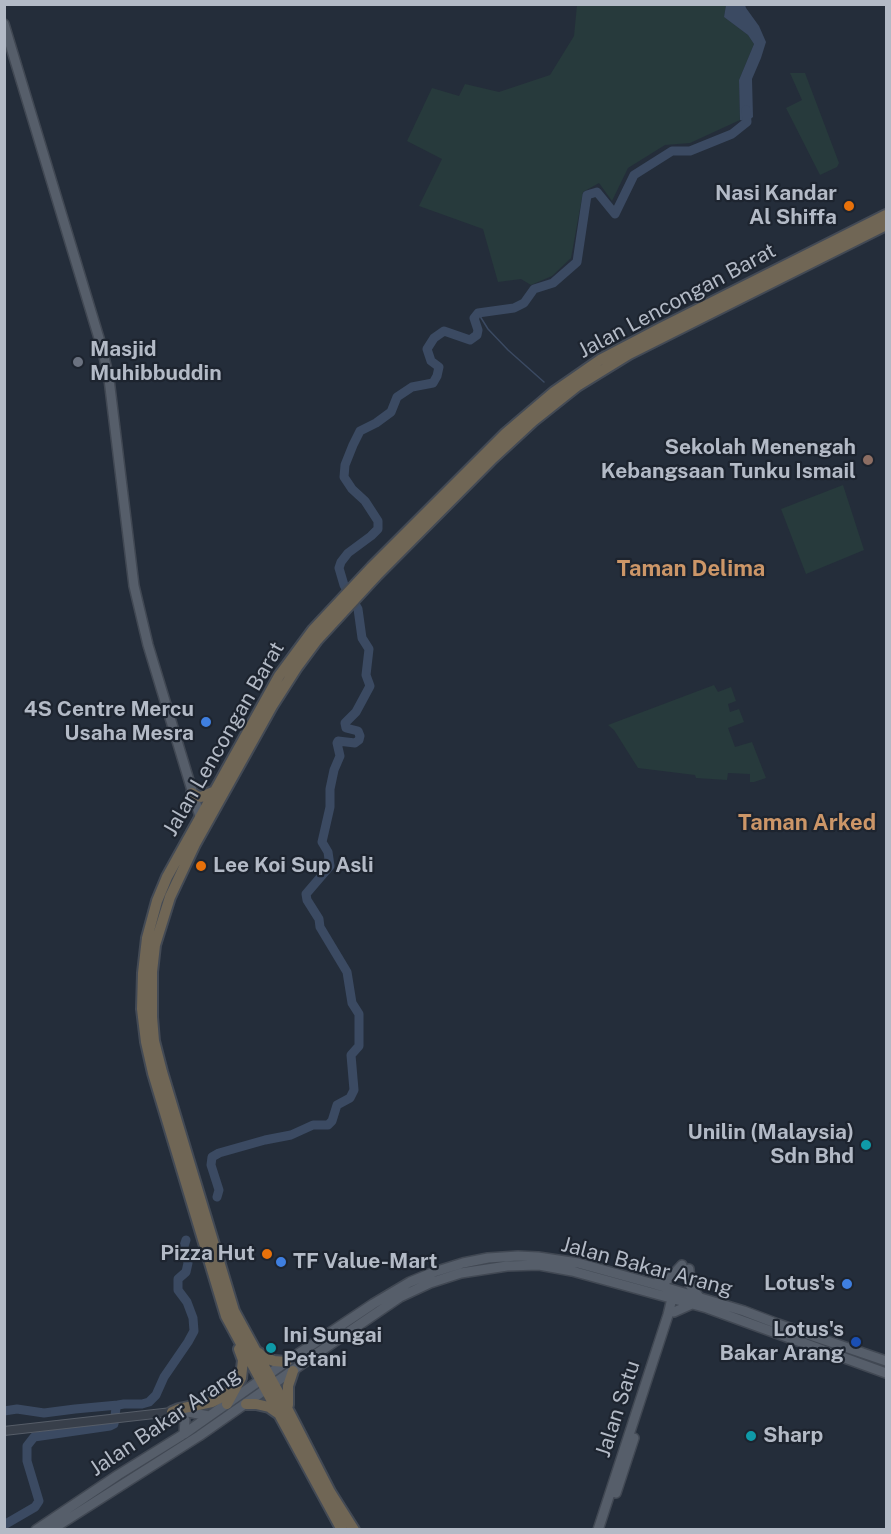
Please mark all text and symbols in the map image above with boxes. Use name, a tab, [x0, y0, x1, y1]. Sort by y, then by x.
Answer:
place label: Nasi Kandar Al Shiffa	[715, 181, 837, 231]
marker: Nasi Kandar Al Shiffa	[842, 199, 856, 213]
street label: Jalan Lencongan Barat	[574, 238, 780, 364]
place label: Masjid Muhibbuddin	[90, 337, 222, 387]
marker: Masjid Muhibbuddin	[71, 355, 85, 369]
place label: Sekolah Menengah Kebangsaan Tunku Ismail	[601, 435, 856, 485]
marker: Sekolah Menengah Kebangsaan Tunku Ismail	[861, 453, 875, 467]
district label: Taman Delima	[617, 556, 765, 582]
street label: Jalan Lencongan Barat	[158, 637, 290, 841]
place label: 4S Centre Mercu Usaha Mesra	[24, 697, 194, 747]
marker: 4S Centre Mercu Usaha Mesra	[199, 715, 213, 729]
district label: Taman Arked	[738, 810, 876, 836]
place label: Lee Koi Sup Asli	[213, 853, 374, 879]
marker: Lee Koi Sup Asli	[194, 859, 208, 873]
place label: Unilin (Malaysia) Sdn Bhd	[687, 1120, 854, 1170]
marker: Unilin (Malaysia) Sdn Bhd	[859, 1138, 873, 1152]
street label: Jalan Bakar Arang	[558, 1232, 736, 1302]
place label: Pizza Hut	[160, 1241, 255, 1267]
marker: Pizza Hut	[260, 1247, 274, 1261]
place label: TF Value-Mart	[293, 1249, 437, 1275]
marker: TF Value-Mart	[274, 1255, 288, 1269]
place label: Lotus's	[764, 1271, 835, 1297]
marker: Lotus's	[840, 1277, 854, 1291]
place label: Lotus's Bakar Arang	[719, 1317, 844, 1367]
place label: Ini Sungai Petani	[283, 1323, 382, 1373]
marker: Lotus's Bakar Arang	[849, 1335, 863, 1349]
marker: Ini Sungai Petani	[264, 1341, 278, 1355]
street label: Jalan Satu	[591, 1357, 645, 1461]
street label: Jalan Bakar Arang	[85, 1362, 245, 1482]
place label: Sharp	[763, 1423, 823, 1449]
marker: Sharp	[744, 1429, 758, 1443]

